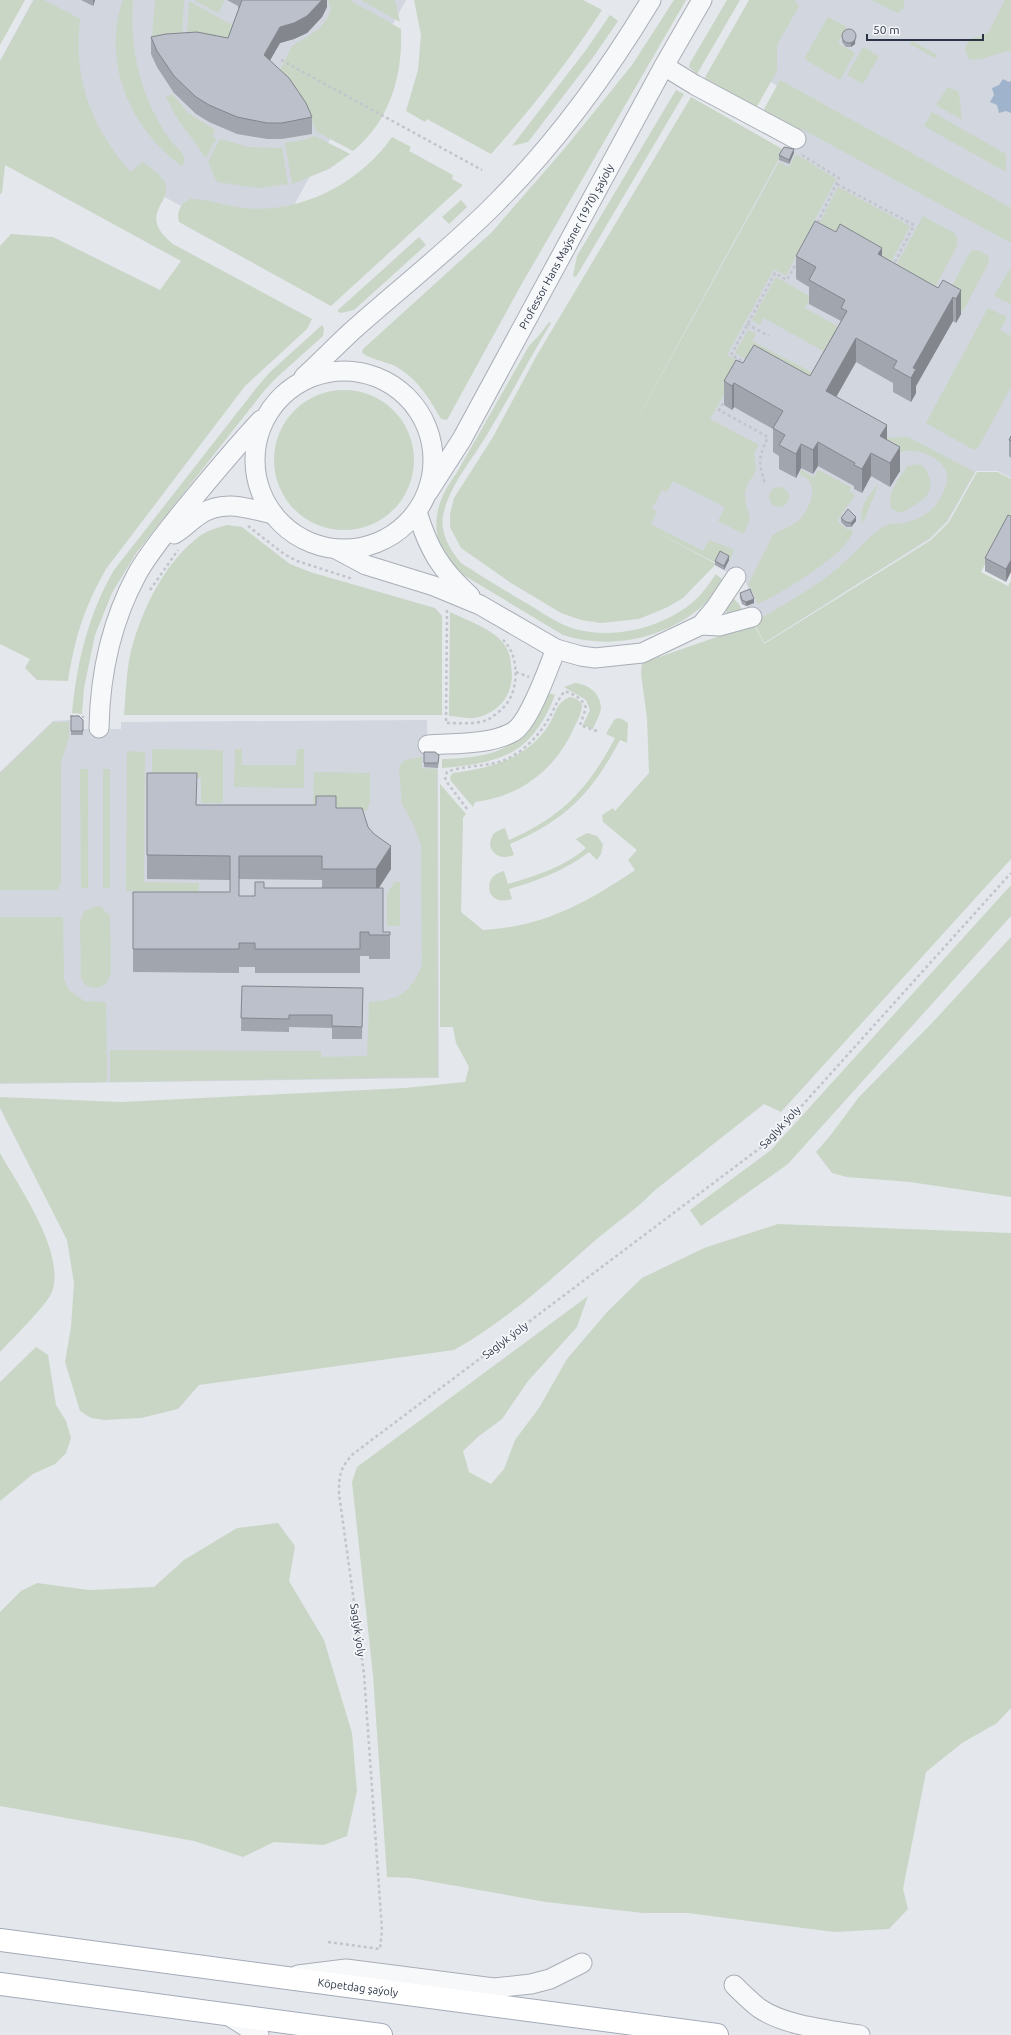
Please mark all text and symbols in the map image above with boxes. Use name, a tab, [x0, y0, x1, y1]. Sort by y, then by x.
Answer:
scale bar	[867, 16, 983, 42]
text: 50 m	[873, 23, 900, 36]
street label: Professor Hans Maýsner (1970) şaýoly	[517, 161, 616, 331]
street label: Saglyk ýoly	[757, 1103, 803, 1151]
street label: Saglyk ýoly	[480, 1319, 531, 1361]
street label: Saglyk ýoly	[348, 1602, 368, 1658]
street label: Köpetdag şaýoly	[317, 1976, 400, 1999]

